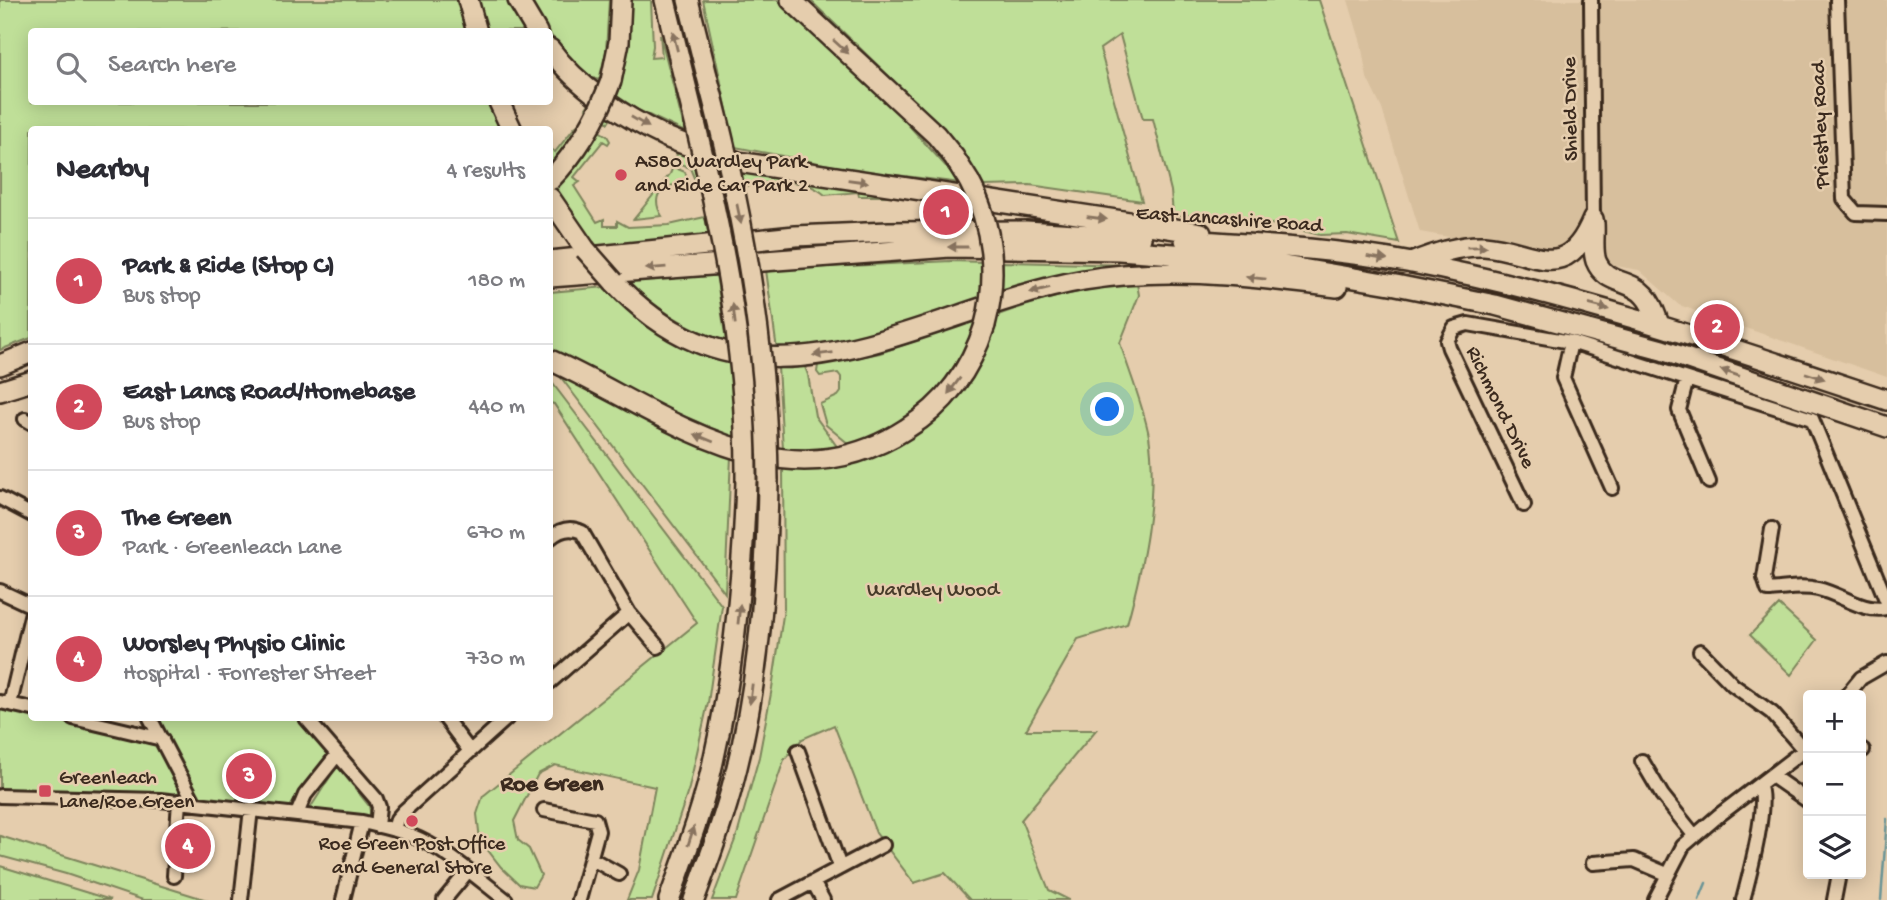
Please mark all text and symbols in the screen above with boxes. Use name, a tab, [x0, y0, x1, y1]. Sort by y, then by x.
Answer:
search box	[28, 28, 553, 105]
one-way arrow	[669, 30, 680, 52]
one-way arrow	[832, 39, 850, 55]
icon: search	[52, 48, 90, 86]
text: Search here	[108, 51, 236, 82]
street label: Shield Drive	[1559, 56, 1585, 161]
street label: Priestley Road	[1807, 59, 1837, 190]
one-way arrow	[630, 116, 650, 128]
place label: A580 Wardley Park and Ride Car Park 2	[635, 151, 810, 200]
text: Nearby	[56, 154, 149, 189]
text: 4 results	[446, 158, 525, 185]
marker: A580 Wardley Park and Ride Car Park 2	[613, 167, 629, 183]
one-way arrow	[847, 176, 869, 187]
pin: 1	[923, 186, 969, 238]
street label: East Lancashire Road	[1135, 202, 1325, 240]
one-way arrow	[734, 203, 745, 225]
one-way arrow	[1087, 213, 1109, 224]
one-way arrow	[947, 241, 969, 253]
one-way arrow	[1466, 241, 1488, 253]
text: Park & Ride (Stop C)	[123, 252, 335, 283]
one-way arrow	[1366, 252, 1388, 263]
one-way arrow	[645, 263, 667, 274]
text: 1	[74, 268, 84, 295]
text: 180 m	[468, 268, 525, 295]
one-way arrow	[1245, 272, 1267, 283]
text: Bus stop	[123, 283, 201, 310]
one-way arrow	[1029, 285, 1051, 296]
pin: 2	[1694, 301, 1740, 353]
one-way arrow	[1588, 302, 1610, 313]
one-way arrow	[729, 303, 740, 325]
street label: Richmond Drive	[1459, 343, 1540, 474]
one-way arrow	[811, 349, 833, 360]
one-way arrow	[1719, 367, 1740, 378]
one-way arrow	[1805, 372, 1826, 382]
one-way arrow	[946, 376, 961, 394]
text: East Lancs Road/Homebase	[123, 378, 415, 409]
your location	[1090, 392, 1124, 426]
text: 2	[73, 394, 85, 421]
text: 440 m	[468, 394, 525, 421]
text: Bus stop	[123, 409, 201, 436]
one-way arrow	[694, 432, 715, 443]
text: The Green	[123, 504, 231, 535]
text: 3	[73, 520, 85, 547]
text: 670 m	[467, 520, 525, 547]
text: Park · Greenleach Lane	[123, 535, 342, 562]
park label: Wardley Wood	[867, 579, 1001, 604]
one-way arrow	[733, 602, 744, 624]
text: Worsley Physio Clinic	[123, 630, 344, 661]
text: 4	[74, 646, 84, 673]
text: 730 m	[466, 646, 525, 673]
text: Hospital · Forrester Street	[123, 661, 375, 688]
one-way arrow	[745, 684, 756, 706]
map controls	[1803, 690, 1866, 879]
button: +	[1803, 690, 1866, 753]
pin: 3	[226, 750, 272, 802]
button: −	[1803, 753, 1866, 816]
place label: Greenleach Lane/Roe Green	[59, 767, 194, 816]
district label: Roe Green	[500, 771, 604, 800]
marker: Greenleach Lane/Roe Green	[37, 783, 53, 799]
marker: Roe Green Post Office and General Store	[404, 813, 420, 829]
button: layers	[1803, 816, 1866, 879]
pin: 4	[165, 820, 211, 872]
one-way arrow	[686, 825, 697, 846]
place label: Roe Green Post Office and General Store	[319, 833, 507, 882]

